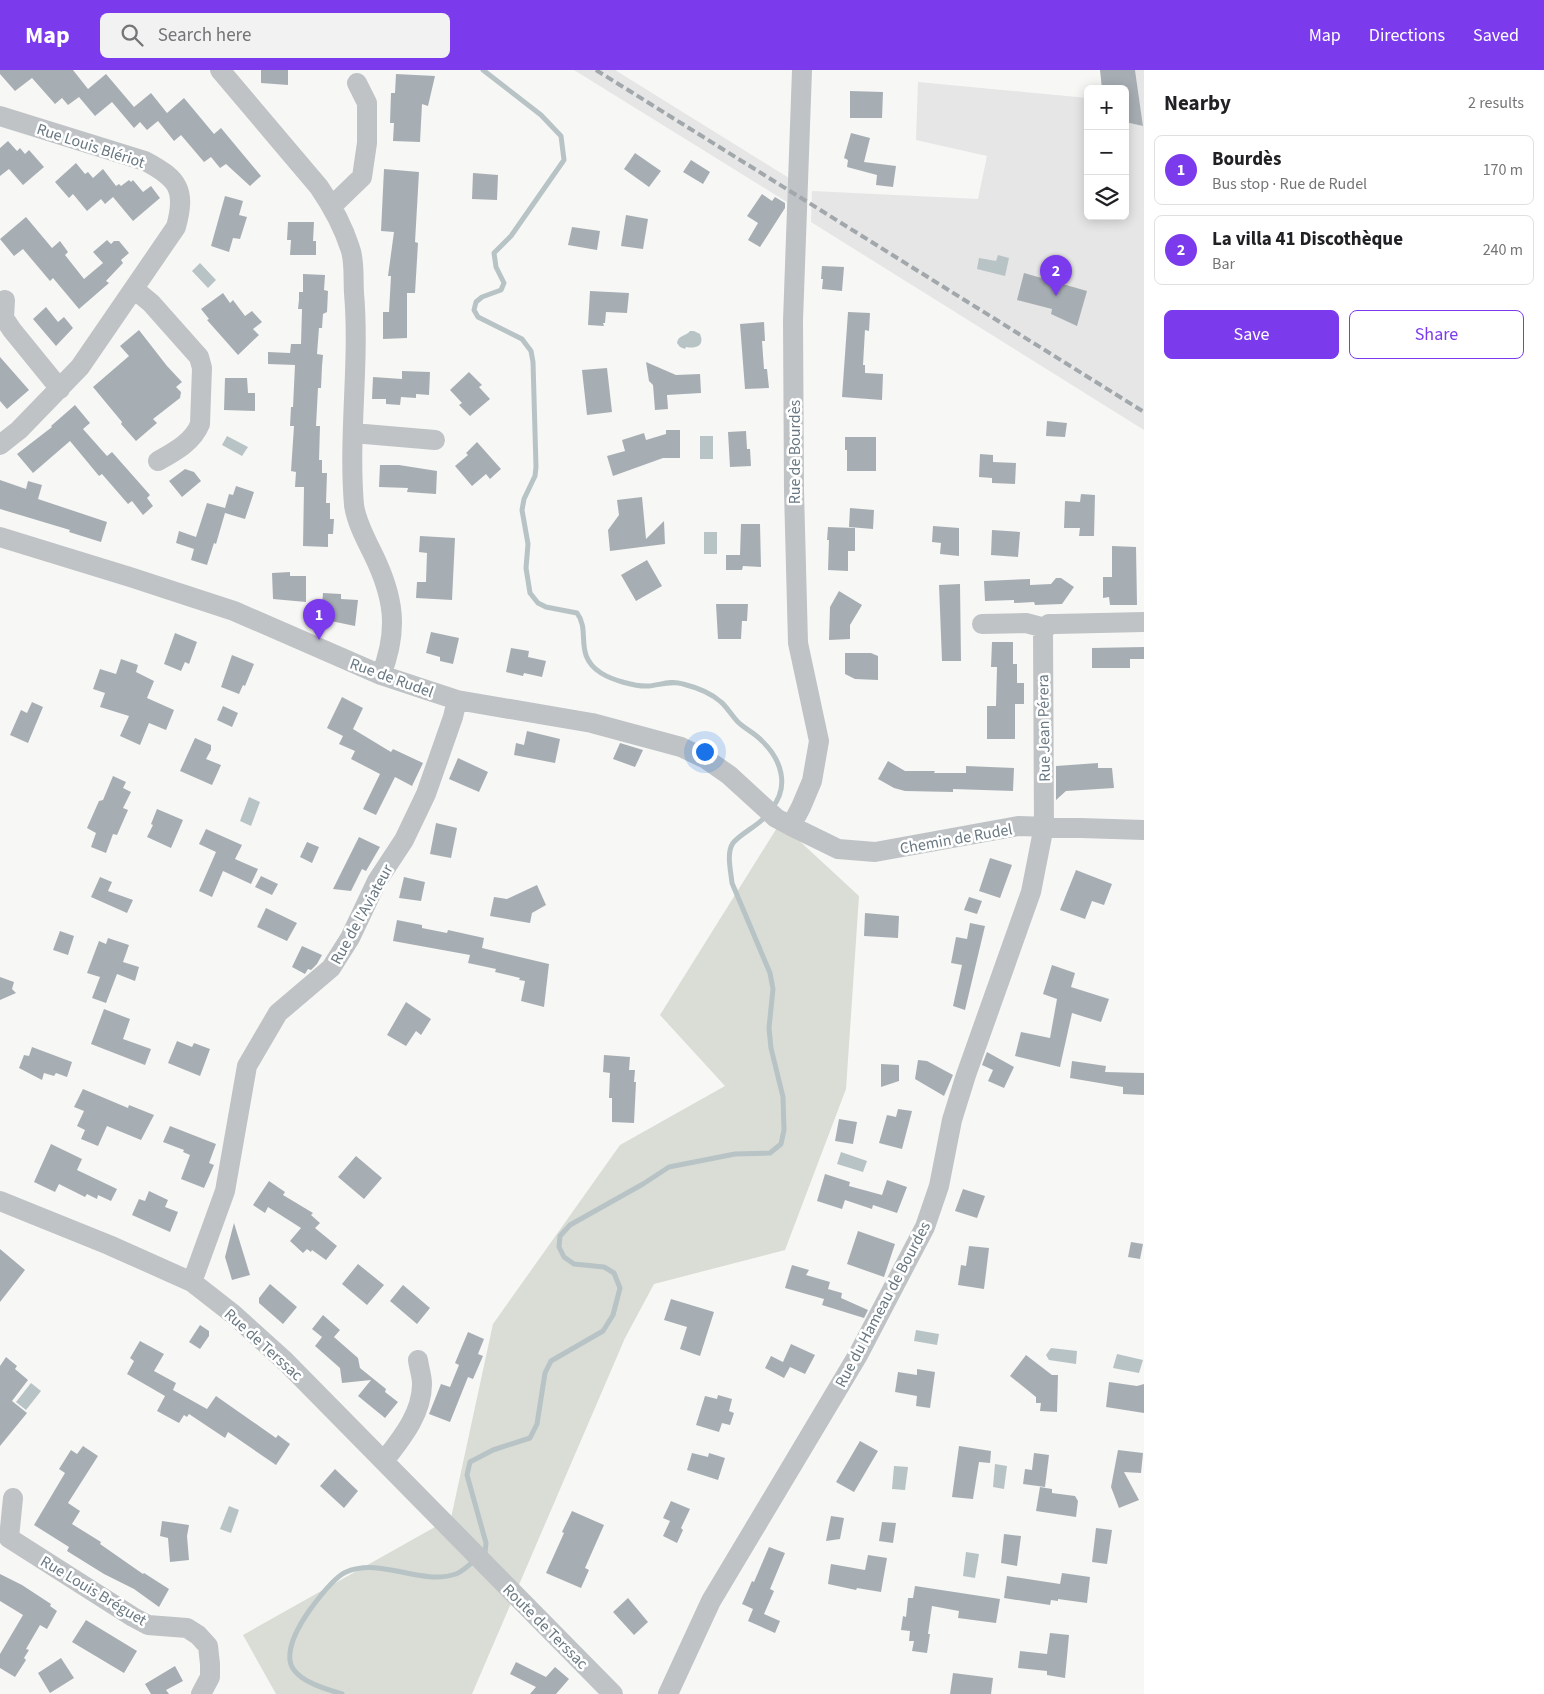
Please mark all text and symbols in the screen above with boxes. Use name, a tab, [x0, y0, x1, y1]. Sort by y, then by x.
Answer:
search box	[100, 13, 450, 58]
text: Map	[25, 18, 70, 53]
icon: search	[118, 21, 146, 49]
text: Search here	[158, 22, 251, 49]
text: Map	[1309, 23, 1341, 48]
text: Directions	[1369, 23, 1445, 48]
text: Saved	[1473, 23, 1519, 48]
map controls	[1084, 85, 1129, 220]
button: +	[1084, 85, 1129, 130]
text: Nearby	[1164, 88, 1231, 118]
text: 2 results	[1468, 92, 1524, 114]
street label: Rue Louis Blériot	[34, 118, 148, 174]
button: −	[1084, 130, 1129, 175]
text: Bourdès	[1212, 146, 1281, 173]
text: 1	[1177, 159, 1185, 181]
text: 170 m	[1483, 159, 1523, 181]
text: Bus stop · Rue de Rudel	[1212, 173, 1367, 195]
button: layers	[1084, 175, 1129, 220]
text: La villa 41 Discothèque	[1212, 226, 1403, 253]
text: 2	[1177, 239, 1185, 261]
text: 240 m	[1483, 239, 1523, 261]
text: Bar	[1212, 253, 1235, 275]
pin: 2	[1040, 255, 1072, 296]
button: Save	[1164, 310, 1339, 359]
button: Share	[1349, 310, 1524, 359]
street label: Rue de Bourdès	[784, 399, 806, 504]
pin: 1	[303, 599, 335, 640]
street label: Rue de Rudel	[347, 653, 437, 703]
street label: Rue Jean Pérera	[1032, 674, 1056, 782]
your location	[692, 739, 718, 765]
street label: Chemin de Rudel	[898, 818, 1014, 860]
street label: Rue de l'Aviateur	[325, 860, 399, 969]
street label: Rue du Hameau de Bourdes	[830, 1217, 936, 1391]
street label: Rue de Terssac	[219, 1304, 307, 1386]
street label: Rue Louis Bréguet	[36, 1550, 151, 1632]
street label: Route de Terssac	[498, 1579, 593, 1674]

